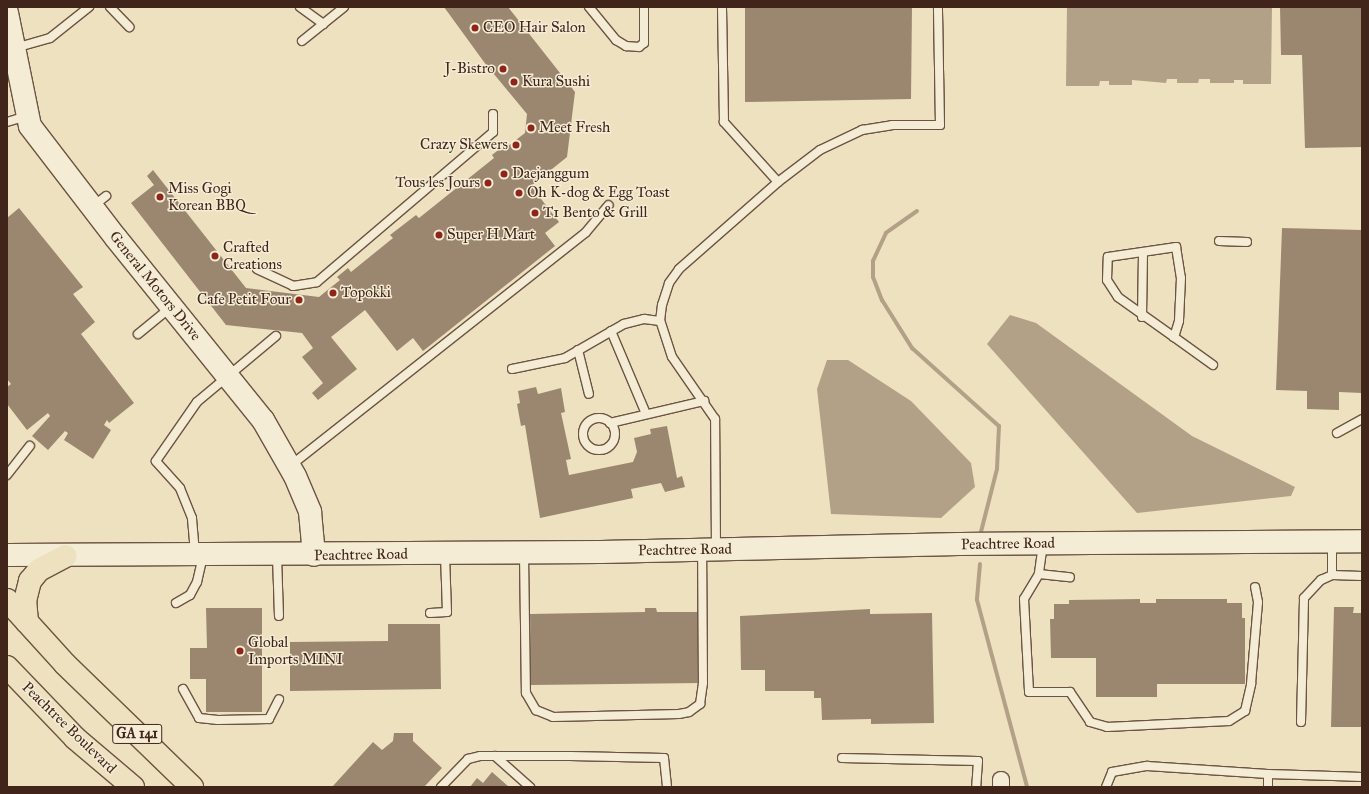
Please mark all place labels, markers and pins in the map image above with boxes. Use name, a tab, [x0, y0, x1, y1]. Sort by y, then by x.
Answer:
place label: CEO Hair Salon	[483, 19, 586, 37]
marker: CEO Hair Salon	[470, 23, 480, 33]
place label: J-Bistro	[445, 60, 495, 78]
marker: J-Bistro	[498, 64, 508, 74]
place label: Kura Sushi	[522, 73, 590, 91]
marker: Kura Sushi	[509, 77, 519, 87]
place label: Meet Fresh	[539, 119, 610, 137]
marker: Meet Fresh	[526, 123, 536, 133]
place label: Crazy Skewers	[420, 136, 508, 154]
marker: Crazy Skewers	[511, 140, 521, 150]
place label: Daejanggum	[512, 165, 589, 183]
marker: Daejanggum	[499, 169, 509, 179]
place label: Tous les Jours	[395, 174, 480, 192]
marker: Tous les Jours	[483, 178, 493, 188]
place label: Miss Gogi Korean BBQ	[168, 179, 246, 214]
place label: Oh K-dog & Egg Toast	[527, 184, 670, 202]
marker: Oh K-dog & Egg Toast	[514, 188, 524, 198]
marker: Miss Gogi Korean BBQ	[155, 192, 165, 202]
place label: T1 Bento & Grill	[543, 204, 648, 222]
marker: T1 Bento & Grill	[530, 208, 540, 218]
place label: Super H Mart	[447, 226, 535, 244]
marker: Super H Mart	[434, 230, 444, 240]
place label: Crafted Creations	[223, 238, 282, 273]
marker: Crafted Creations	[210, 251, 220, 261]
place label: Topokki	[341, 284, 391, 302]
marker: Topokki	[328, 288, 338, 298]
place label: Cafe Petit Four	[197, 291, 291, 309]
marker: Cafe Petit Four	[294, 295, 304, 305]
place label: Global Imports MINI	[248, 633, 343, 668]
marker: Global Imports MINI	[235, 646, 245, 656]

